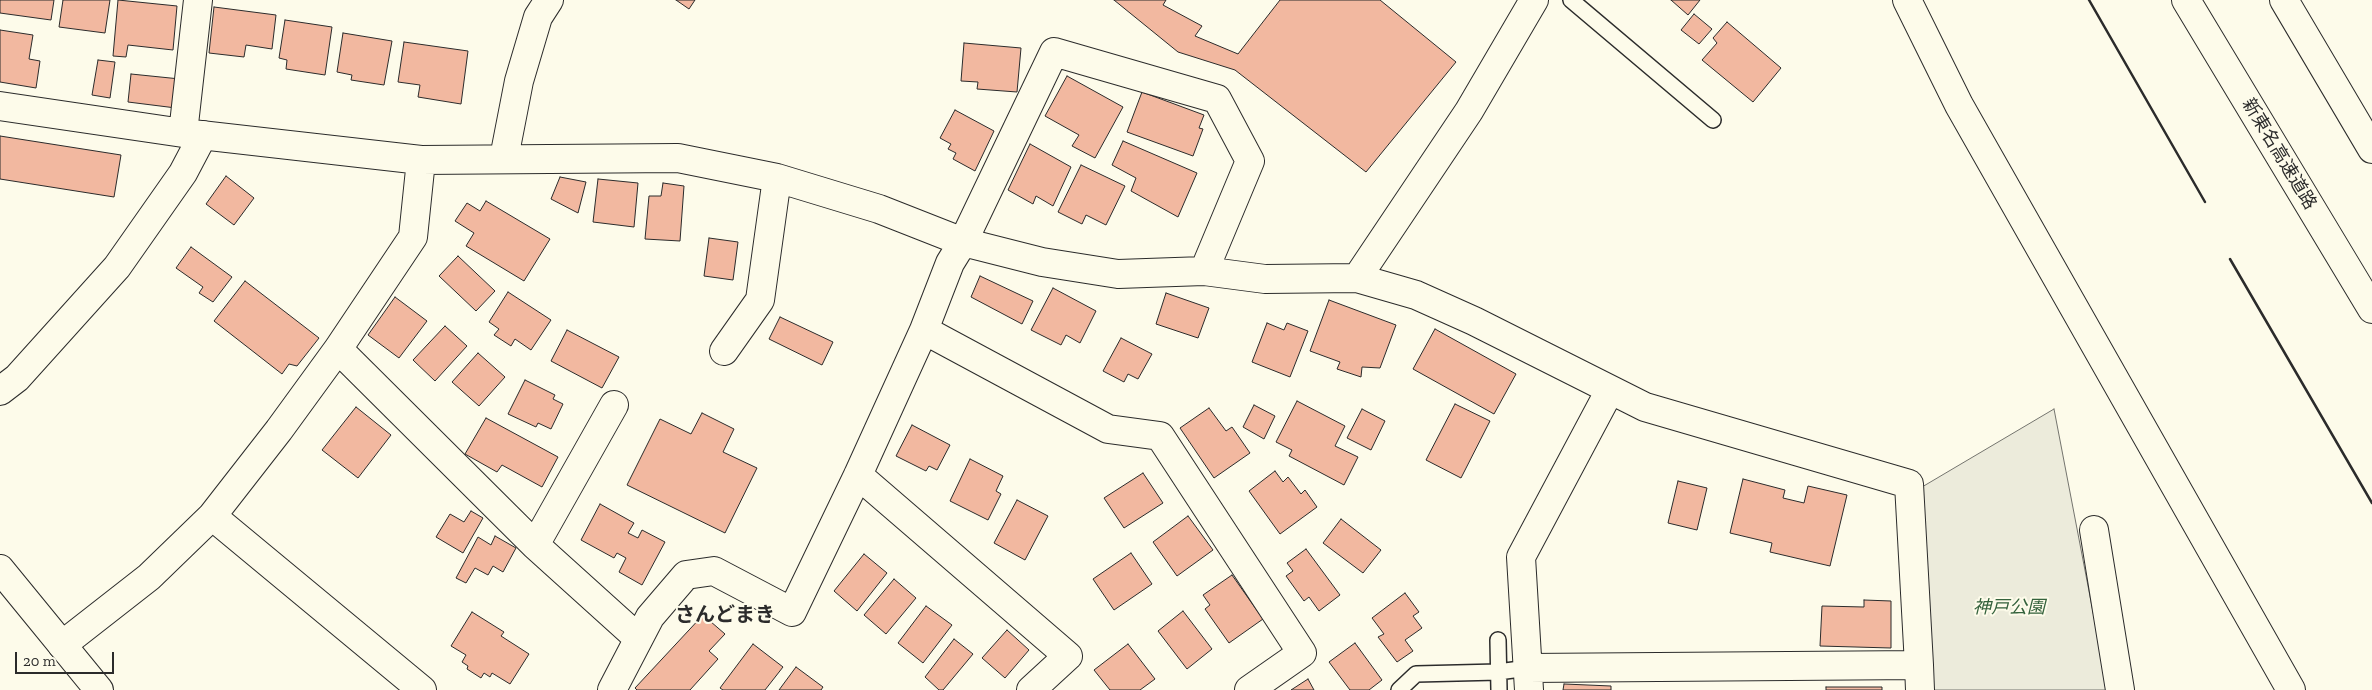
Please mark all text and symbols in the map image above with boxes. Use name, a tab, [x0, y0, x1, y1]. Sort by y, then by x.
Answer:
street label: 新東名高速道路	[2237, 94, 2321, 214]
park label: 神戸公園	[1973, 597, 2045, 619]
district label: さんどまき	[675, 603, 775, 627]
scale bar	[18, 642, 116, 674]
text: 20 m	[23, 652, 56, 670]

